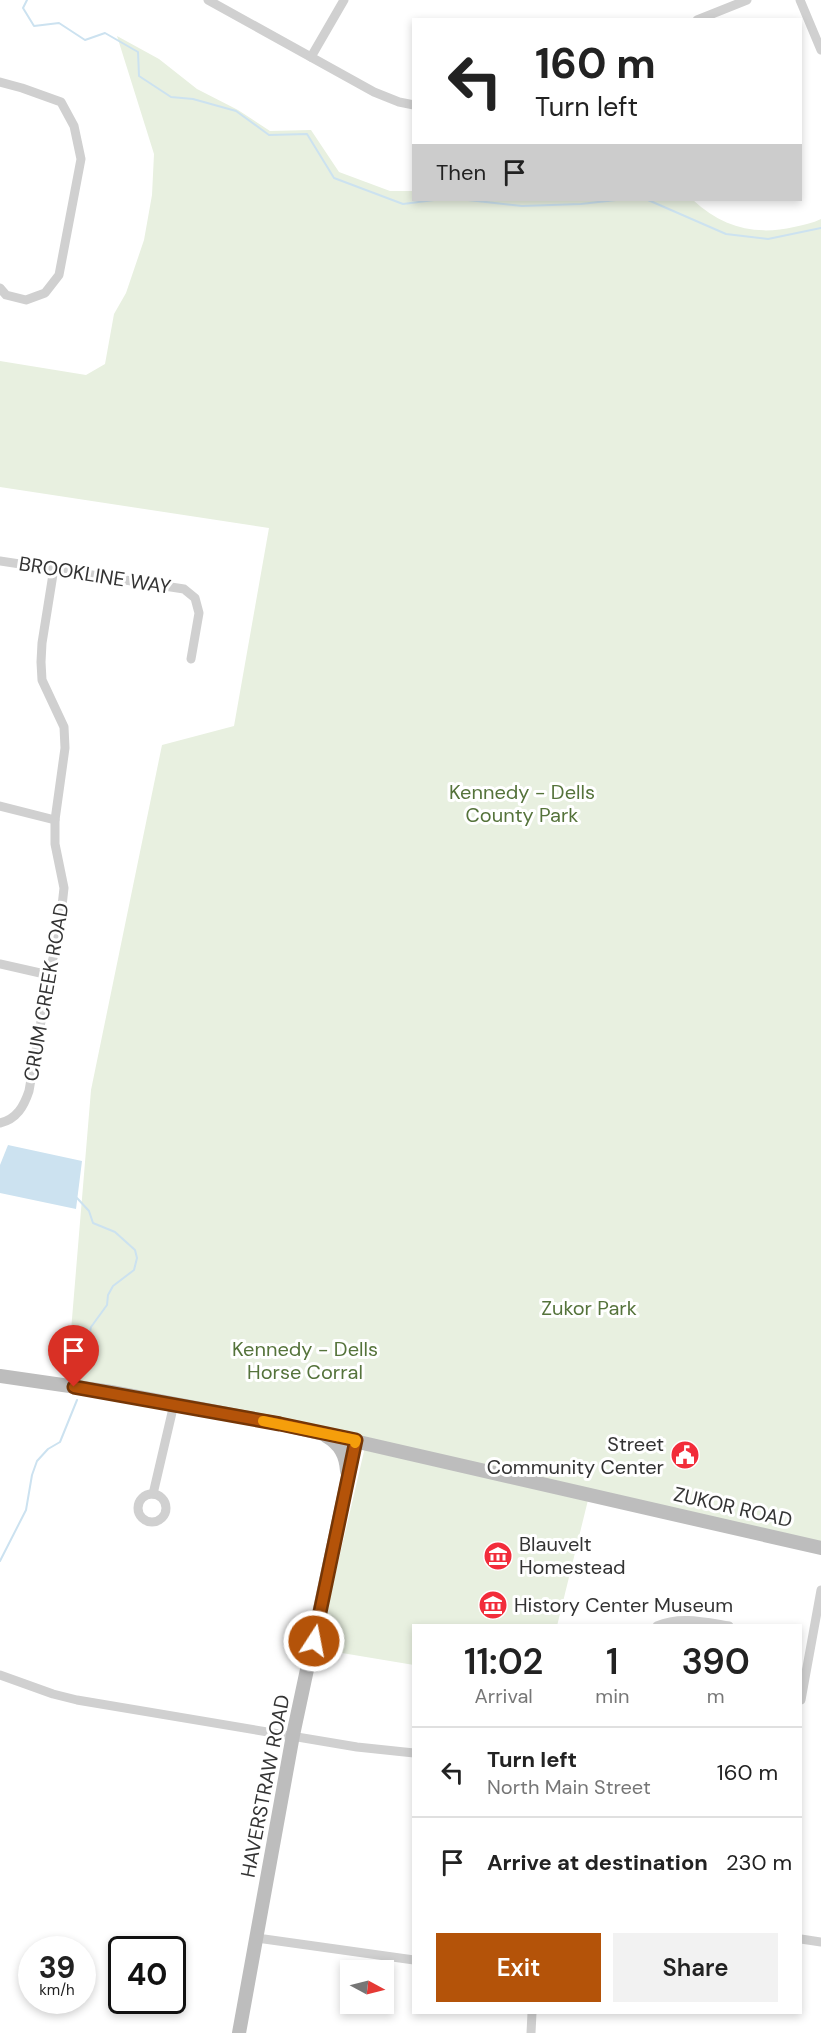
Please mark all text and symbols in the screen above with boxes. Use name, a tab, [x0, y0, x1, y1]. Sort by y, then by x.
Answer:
text: 160 m	[535, 36, 656, 91]
icon: left	[436, 42, 514, 120]
text: Turn left	[535, 89, 638, 124]
icon: arrive	[498, 156, 531, 189]
text: Then	[436, 158, 486, 187]
street label: BROOKLINE WAY	[17, 550, 173, 600]
park label: Kennedy - Dells County Park	[449, 779, 595, 828]
street label: CRUM CREEK ROAD	[18, 901, 74, 1083]
park label: Zukor Park	[541, 1295, 637, 1321]
pin	[48, 1325, 99, 1387]
icon: arrive	[57, 1334, 90, 1367]
park label: Kennedy - Dells Horse Corral	[232, 1336, 378, 1385]
place label: Street Community Center	[487, 1431, 664, 1480]
public building icon: Street Community Center	[669, 1439, 701, 1471]
street label: ZUKOR ROAD	[671, 1481, 795, 1533]
place label: Blauvelt Homestead	[519, 1531, 626, 1580]
museum icon: Blauvelt Homestead	[482, 1540, 514, 1572]
museum icon: History Center Museum	[477, 1589, 509, 1621]
place label: History Center Museum	[514, 1592, 733, 1618]
position arrow	[282, 1609, 346, 1673]
text: 11:02	[464, 1638, 543, 1685]
text: 1	[606, 1638, 619, 1685]
text: 390	[681, 1638, 750, 1685]
text: Arrival	[475, 1683, 533, 1709]
text: min	[595, 1683, 629, 1709]
text: m	[707, 1683, 725, 1709]
street label: HAVERSTRAW ROAD	[235, 1692, 295, 1880]
text: Turn left	[487, 1745, 577, 1774]
icon: left	[436, 1756, 469, 1789]
text: 160 m	[717, 1758, 778, 1787]
text: North Main Street	[487, 1774, 651, 1800]
icon: arrive	[436, 1846, 469, 1879]
text: Arrive at destination	[487, 1848, 708, 1877]
text: 230 m	[726, 1848, 792, 1877]
button: Exit	[436, 1933, 601, 2002]
button: Share	[613, 1933, 778, 2002]
speed limit sign: 40	[108, 1936, 186, 2014]
text: 39	[39, 1948, 75, 1987]
north arrow	[340, 1960, 394, 2014]
map controls	[340, 1960, 394, 2014]
text: km/h	[39, 1980, 75, 2000]

